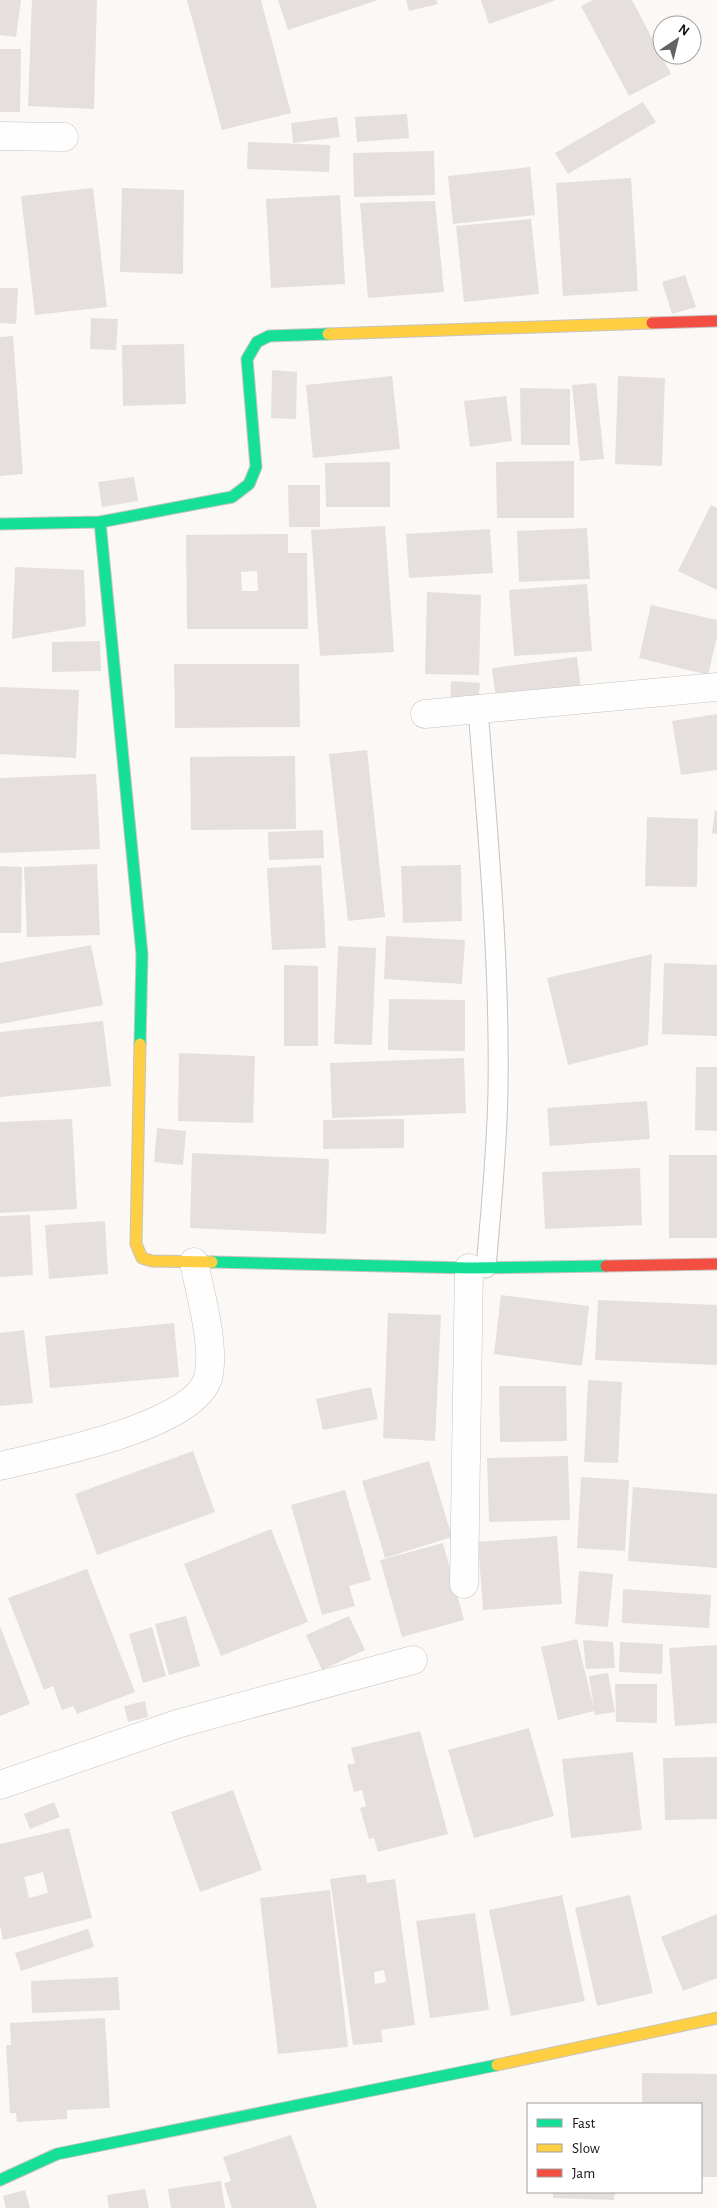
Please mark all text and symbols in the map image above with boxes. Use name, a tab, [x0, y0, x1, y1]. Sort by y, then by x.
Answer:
north arrow	[652, 15, 702, 65]
text: N	[676, 22, 692, 39]
legend	[527, 2103, 702, 2193]
text: Fast	[572, 2116, 596, 2131]
text: Slow	[572, 2141, 600, 2156]
text: Jam	[572, 2166, 595, 2181]

